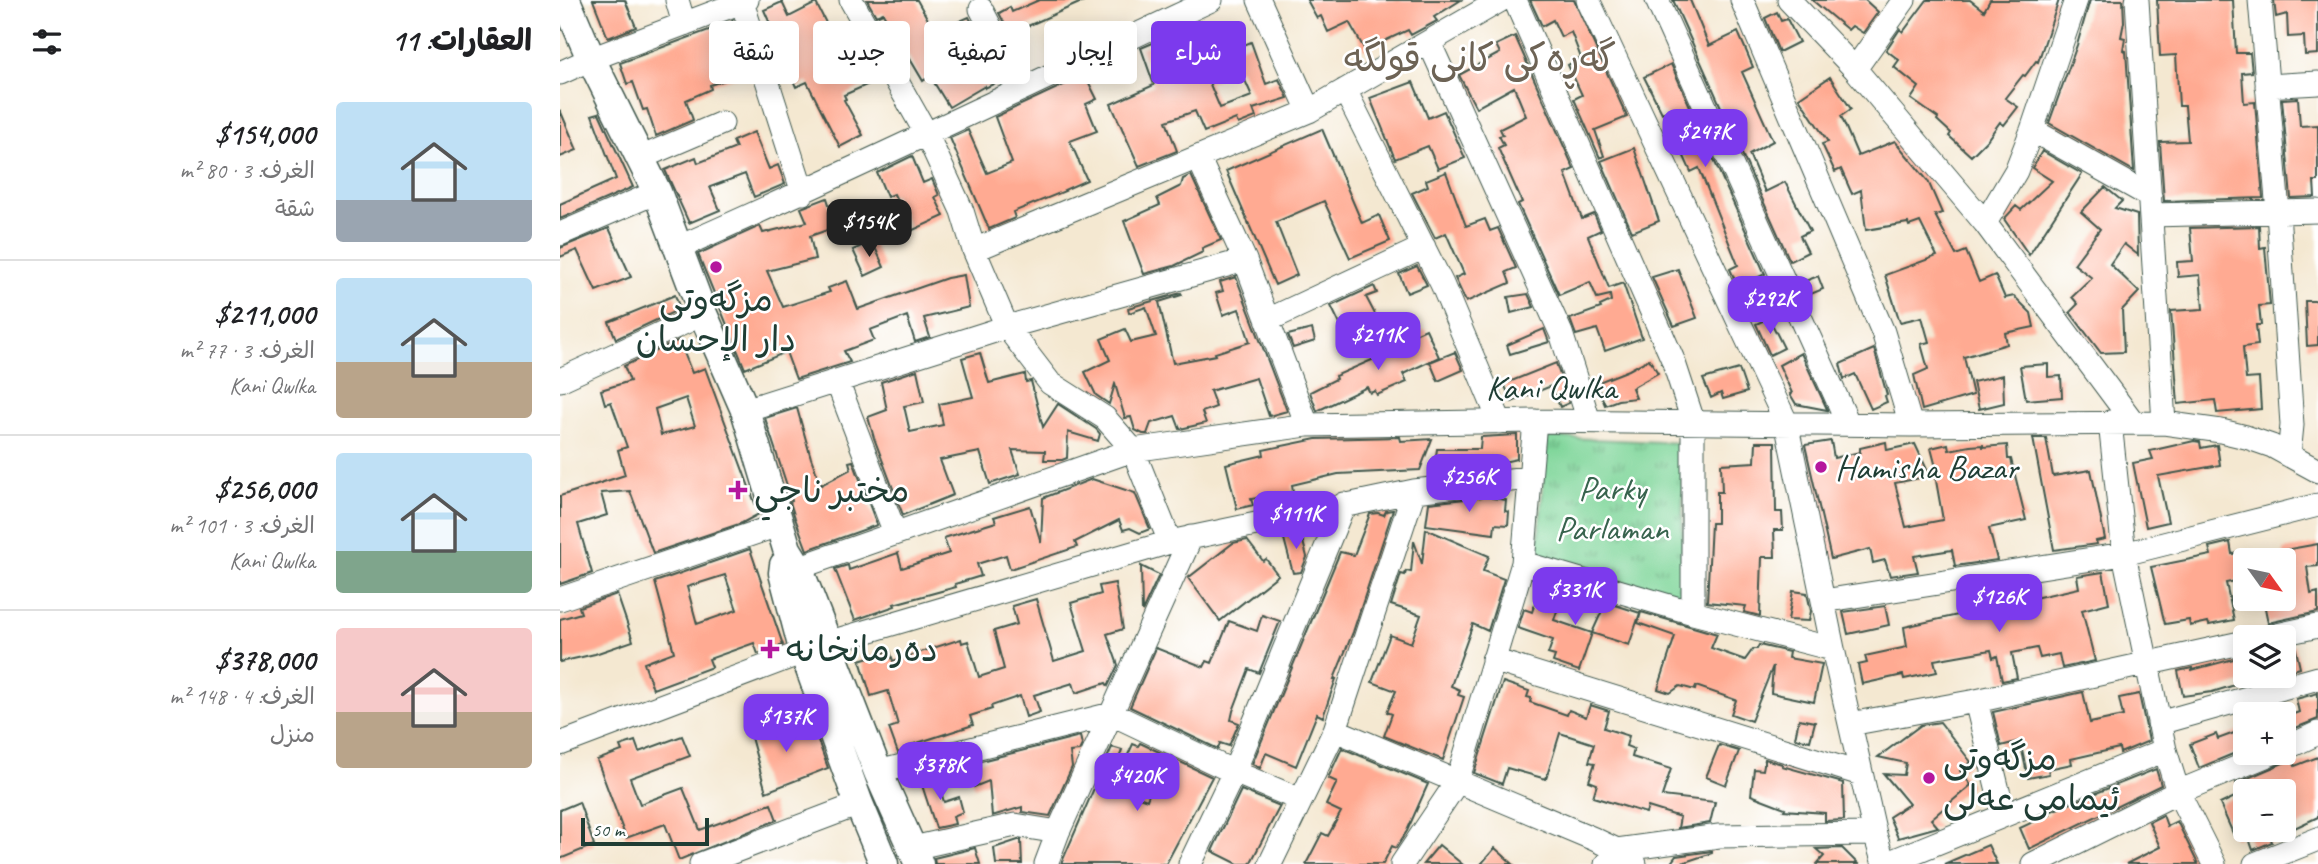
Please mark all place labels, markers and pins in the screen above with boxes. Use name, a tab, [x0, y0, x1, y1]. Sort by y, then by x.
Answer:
pin: $247K	[1656, 110, 1754, 169]
pin: $154K	[820, 200, 918, 259]
marker: مزگەوتی دار الإحسان	[708, 259, 724, 275]
pin: $292K	[1721, 276, 1819, 336]
place label: مزگەوتی دار الإحسان	[636, 277, 796, 362]
pin: $211K	[1329, 312, 1427, 372]
place label: Hamisha Bazar	[1835, 445, 2020, 490]
pin: $256K	[1420, 454, 1518, 514]
marker: Hamisha Bazar	[1813, 459, 1829, 475]
place label: مختبر ناجي	[754, 468, 909, 521]
marker: مختبر ناجي	[728, 480, 748, 500]
pin: $111K	[1247, 491, 1345, 551]
pin: $331K	[1526, 568, 1624, 627]
pin: $126K	[1950, 574, 2048, 634]
place label: دەرمانخانە	[786, 627, 938, 672]
marker: دەرمانخانە	[760, 639, 780, 659]
pin: $137K	[737, 694, 835, 754]
place label: مزگەوتی ئیمامی عەلی	[1943, 736, 2120, 821]
pin: $378K	[891, 742, 989, 802]
pin: $420K	[1088, 754, 1186, 813]
marker: مزگەوتی ئیمامی عەلی	[1921, 770, 1937, 786]

